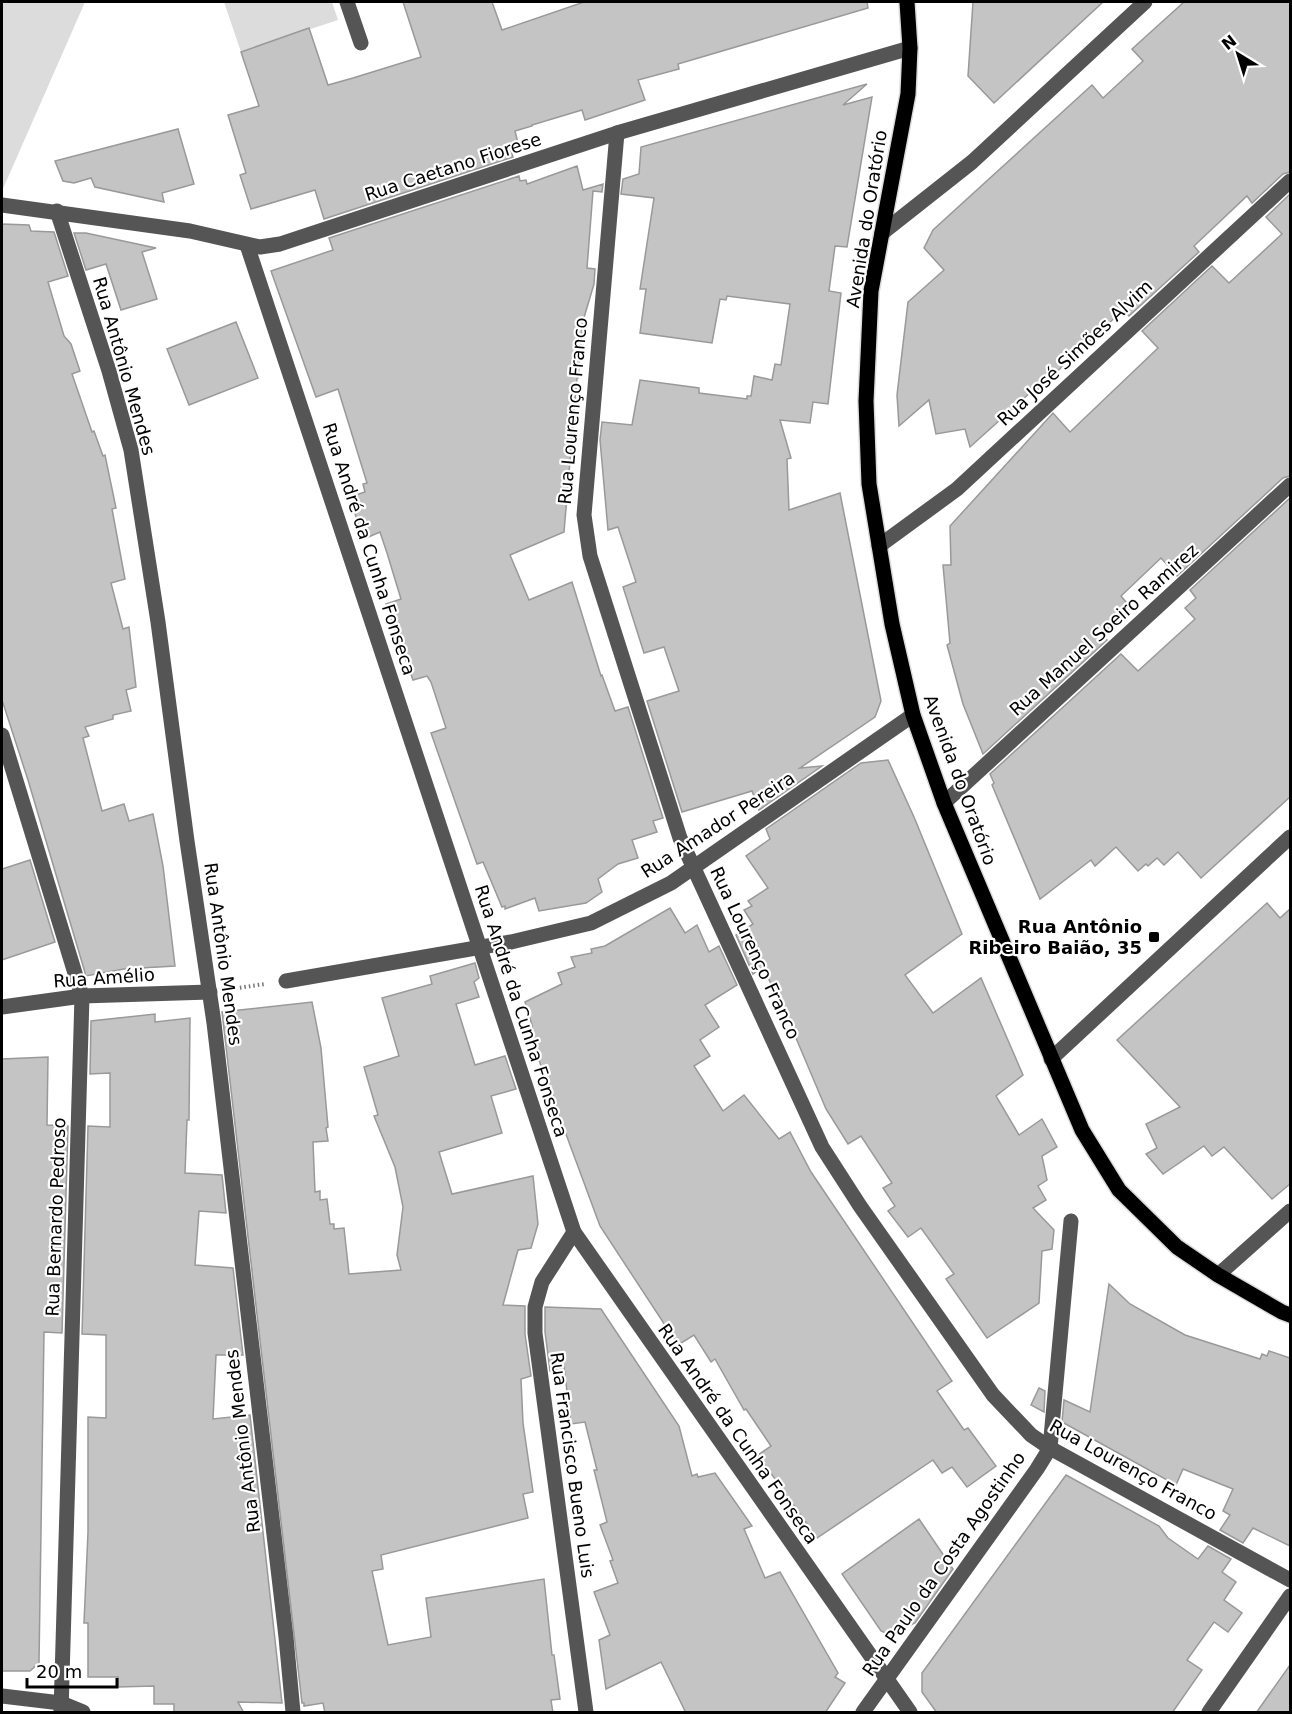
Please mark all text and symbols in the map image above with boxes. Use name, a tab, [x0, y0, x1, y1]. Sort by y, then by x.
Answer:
north arrow	[1208, 24, 1268, 84]
text: N	[1218, 31, 1240, 54]
street label: Rua Caetano Fiorese	[362, 128, 544, 205]
street label: Avenida do Oratório	[842, 128, 891, 309]
street label: Rua Antônio Mendes	[89, 274, 160, 458]
street label: Rua José Simões Alvim	[993, 275, 1156, 430]
street label: Rua Lourenço Franco	[554, 316, 591, 505]
street label: Rua André da Cunha Fonseca	[319, 420, 420, 678]
street label: Rua Manuel Soeiro Ramirez	[1005, 539, 1202, 720]
street label: Avenida do Oratório	[920, 692, 1001, 868]
street label: Rua Amador Pereira	[637, 767, 799, 882]
street label: Rua Antônio Mendes	[200, 861, 247, 1047]
street label: Rua Lourenço Franco	[706, 863, 805, 1042]
street label: Rua André da Cunha Fonseca	[471, 882, 572, 1140]
place label: Rua Antônio Ribeiro Baião, 35	[968, 916, 1142, 958]
marker: Rua Antônio Ribeiro Baião, 35	[1147, 930, 1161, 944]
street label: Rua Amélio	[52, 963, 155, 992]
street label: Rua Bernardo Pedroso	[42, 1117, 69, 1317]
street label: Rua André da Cunha Fonseca	[654, 1320, 823, 1548]
street label: Rua Antônio Mendes	[221, 1348, 264, 1534]
street label: Rua Francisco Bueno Luis	[546, 1351, 599, 1579]
street label: Rua Lourenço Franco	[1046, 1415, 1221, 1524]
street label: Rua Paulo da Costa Agostinho	[858, 1447, 1029, 1680]
scale bar	[27, 1651, 117, 1689]
text: 20 m	[36, 1661, 82, 1682]

